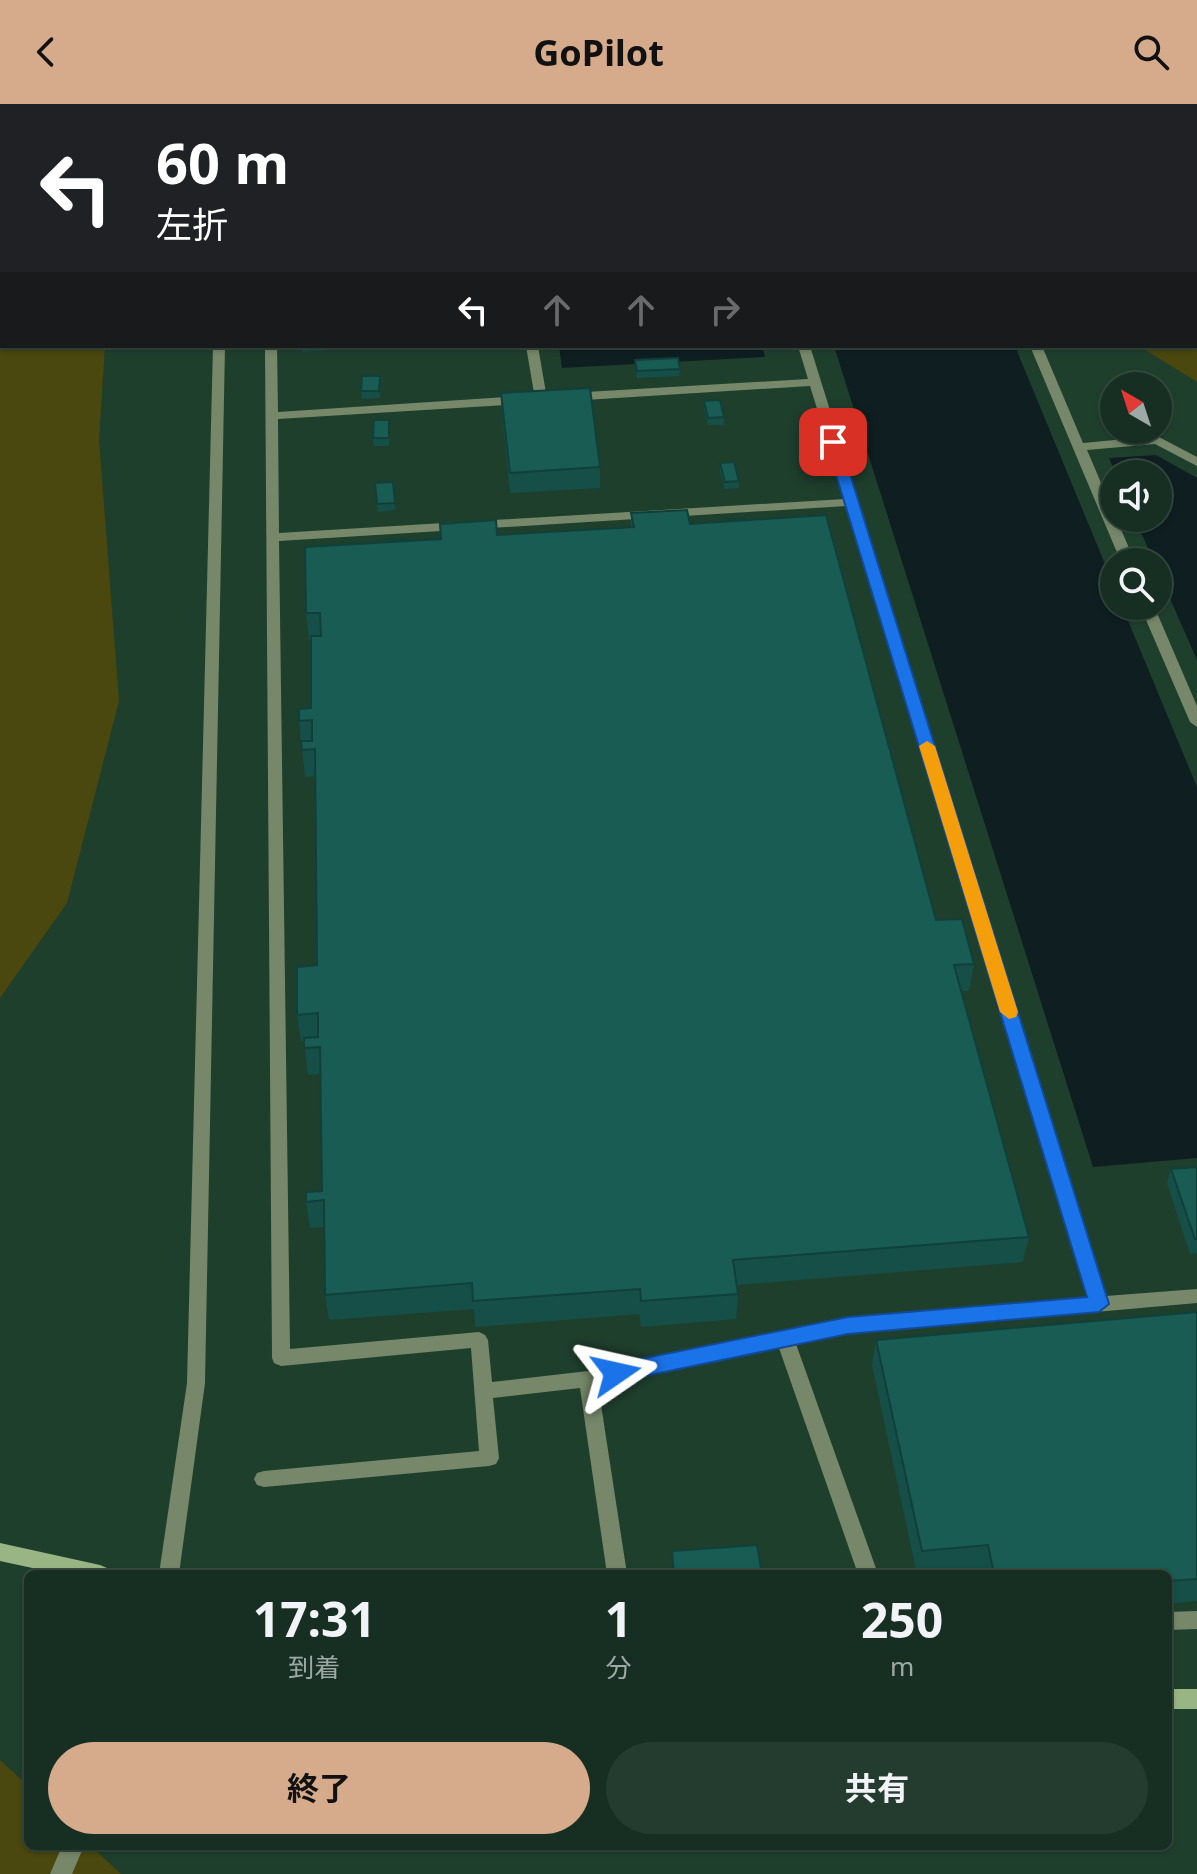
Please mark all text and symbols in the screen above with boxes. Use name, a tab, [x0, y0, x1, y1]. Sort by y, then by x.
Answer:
text: GoPilot	[533, 28, 664, 77]
icon: back	[24, 30, 68, 74]
icon: search	[1129, 30, 1173, 74]
text: 60 m	[156, 124, 289, 200]
icon: left	[24, 136, 128, 240]
text: 左折	[156, 200, 228, 249]
icon: left	[451, 288, 495, 332]
icon: ahead	[535, 288, 579, 332]
icon: ahead	[619, 288, 663, 332]
icon: right	[703, 288, 747, 332]
north arrow	[1100, 372, 1172, 444]
map controls	[1100, 372, 1172, 620]
pin	[799, 408, 867, 476]
icon: arrive	[811, 420, 855, 464]
button: sound	[1100, 460, 1172, 532]
button: search	[1100, 548, 1172, 620]
position arrow	[574, 1331, 658, 1415]
text: 17:31	[253, 1586, 376, 1651]
text: 1	[605, 1586, 632, 1651]
text: 250	[861, 1587, 943, 1652]
text: m	[890, 1648, 914, 1684]
text: 到着	[288, 1649, 340, 1685]
text: 分	[605, 1649, 631, 1685]
button: 終了	[48, 1742, 590, 1834]
button: 共有	[606, 1742, 1148, 1834]

